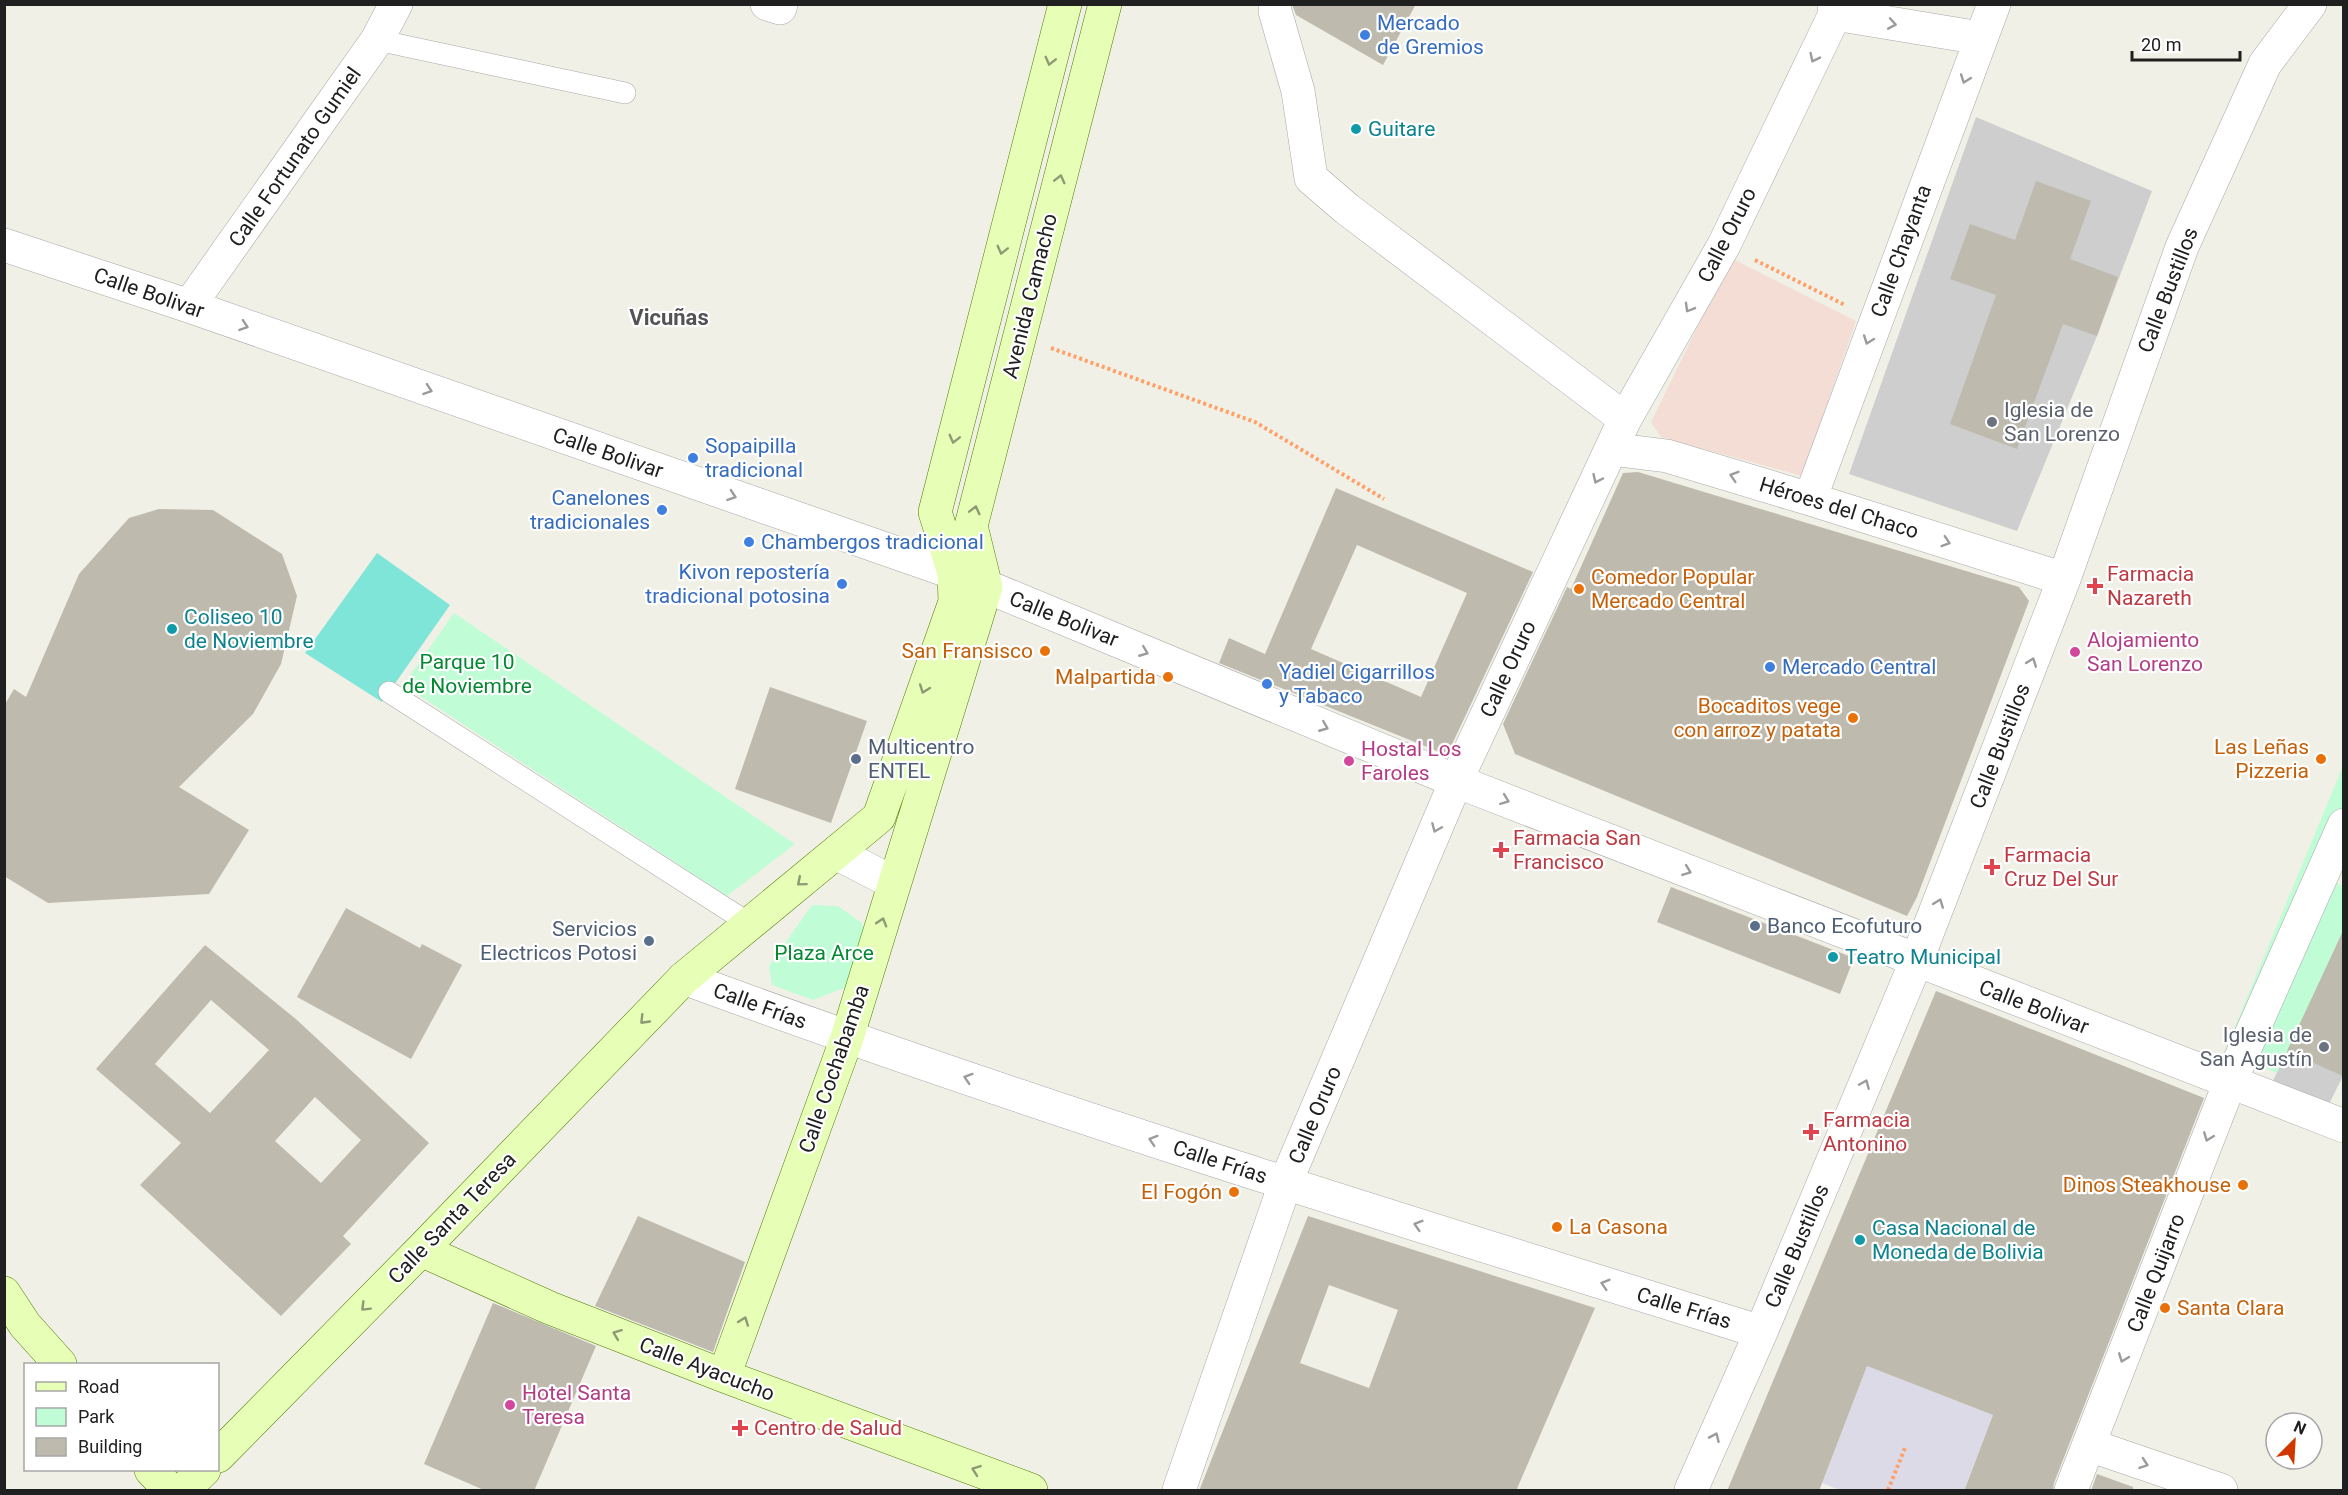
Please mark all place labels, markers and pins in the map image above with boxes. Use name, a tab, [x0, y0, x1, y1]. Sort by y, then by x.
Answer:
place label: Mercado de Gremios	[1377, 11, 1484, 59]
marker: Mercado de Gremios	[1358, 28, 1372, 42]
place label: Guitare	[1368, 117, 1435, 141]
marker: Guitare	[1349, 122, 1363, 136]
place label: Iglesia de San Lorenzo	[2004, 398, 2120, 446]
marker: Iglesia de San Lorenzo	[1985, 415, 1999, 429]
place label: Sopaipilla tradicional	[705, 434, 803, 482]
marker: Sopaipilla tradicional	[686, 451, 700, 465]
place label: Canelones tradicionales	[530, 486, 650, 534]
marker: Canelones tradicionales	[655, 503, 669, 517]
place label: Chambergos tradicional	[761, 530, 984, 554]
marker: Chambergos tradicional	[742, 535, 756, 549]
place label: Kivon repostería tradicional potosina	[645, 560, 830, 608]
place label: Farmacia Nazareth	[2107, 562, 2194, 610]
place label: Comedor Popular Mercado Central	[1591, 565, 1754, 613]
marker: Kivon repostería tradicional potosina	[835, 577, 849, 591]
marker: Farmacia Nazareth	[2088, 579, 2102, 593]
marker: Comedor Popular Mercado Central	[1572, 582, 1586, 596]
place label: Coliseo 10 de Noviembre	[184, 605, 314, 653]
marker: Coliseo 10 de Noviembre	[165, 622, 179, 636]
place label: Alojamiento San Lorenzo	[2087, 628, 2203, 676]
place label: San Fransisco	[901, 639, 1033, 663]
marker: San Fransisco	[1038, 644, 1052, 658]
marker: Alojamiento San Lorenzo	[2068, 645, 2082, 659]
place label: Mercado Central	[1782, 655, 1936, 679]
place label: Yadiel Cigarrillos y Tabaco	[1279, 660, 1435, 708]
marker: Mercado Central	[1763, 660, 1777, 674]
place label: Malpartida	[1055, 665, 1156, 689]
marker: Malpartida	[1161, 670, 1175, 684]
marker: Yadiel Cigarrillos y Tabaco	[1260, 677, 1274, 691]
place label: Bocaditos vege con arroz y patata	[1673, 694, 1841, 742]
marker: Bocaditos vege con arroz y patata	[1846, 711, 1860, 725]
place label: Multicentro ENTEL	[868, 735, 975, 783]
place label: Las Leñas Pizzeria	[2214, 735, 2309, 783]
place label: Hostal Los Faroles	[1361, 737, 1462, 785]
marker: Multicentro ENTEL	[849, 752, 863, 766]
marker: Las Leñas Pizzeria	[2314, 752, 2328, 766]
marker: Hostal Los Faroles	[1342, 754, 1356, 768]
place label: Farmacia San Francisco	[1513, 826, 1641, 874]
marker: Farmacia San Francisco	[1494, 843, 1508, 857]
place label: Farmacia Cruz Del Sur	[2004, 843, 2118, 891]
marker: Farmacia Cruz Del Sur	[1985, 860, 1999, 874]
place label: Banco Ecofuturo	[1767, 914, 1922, 938]
place label: Servicios Electricos Potosi	[480, 917, 637, 965]
marker: Banco Ecofuturo	[1748, 919, 1762, 933]
marker: Servicios Electricos Potosi	[642, 934, 656, 948]
place label: Teatro Municipal	[1845, 945, 2001, 969]
marker: Teatro Municipal	[1826, 950, 1840, 964]
place label: Iglesia de San Agustín	[2200, 1023, 2312, 1071]
marker: Iglesia de San Agustín	[2317, 1040, 2331, 1054]
place label: Farmacia Antonino	[1823, 1108, 1910, 1156]
marker: Farmacia Antonino	[1804, 1125, 1818, 1139]
place label: Dinos Steakhouse	[2063, 1173, 2231, 1197]
marker: Dinos Steakhouse	[2236, 1178, 2250, 1192]
place label: El Fogón	[1141, 1180, 1222, 1204]
marker: El Fogón	[1227, 1185, 1241, 1199]
place label: La Casona	[1569, 1215, 1668, 1239]
place label: Casa Nacional de Moneda de Bolivia	[1872, 1216, 2044, 1264]
marker: La Casona	[1550, 1220, 1564, 1234]
marker: Casa Nacional de Moneda de Bolivia	[1853, 1233, 1867, 1247]
place label: Santa Clara	[2177, 1296, 2284, 1320]
marker: Santa Clara	[2158, 1301, 2172, 1315]
place label: Hotel Santa Teresa	[522, 1381, 631, 1429]
marker: Hotel Santa Teresa	[503, 1398, 517, 1412]
place label: Centro de Salud	[754, 1416, 902, 1440]
marker: Centro de Salud	[731, 1419, 749, 1437]

